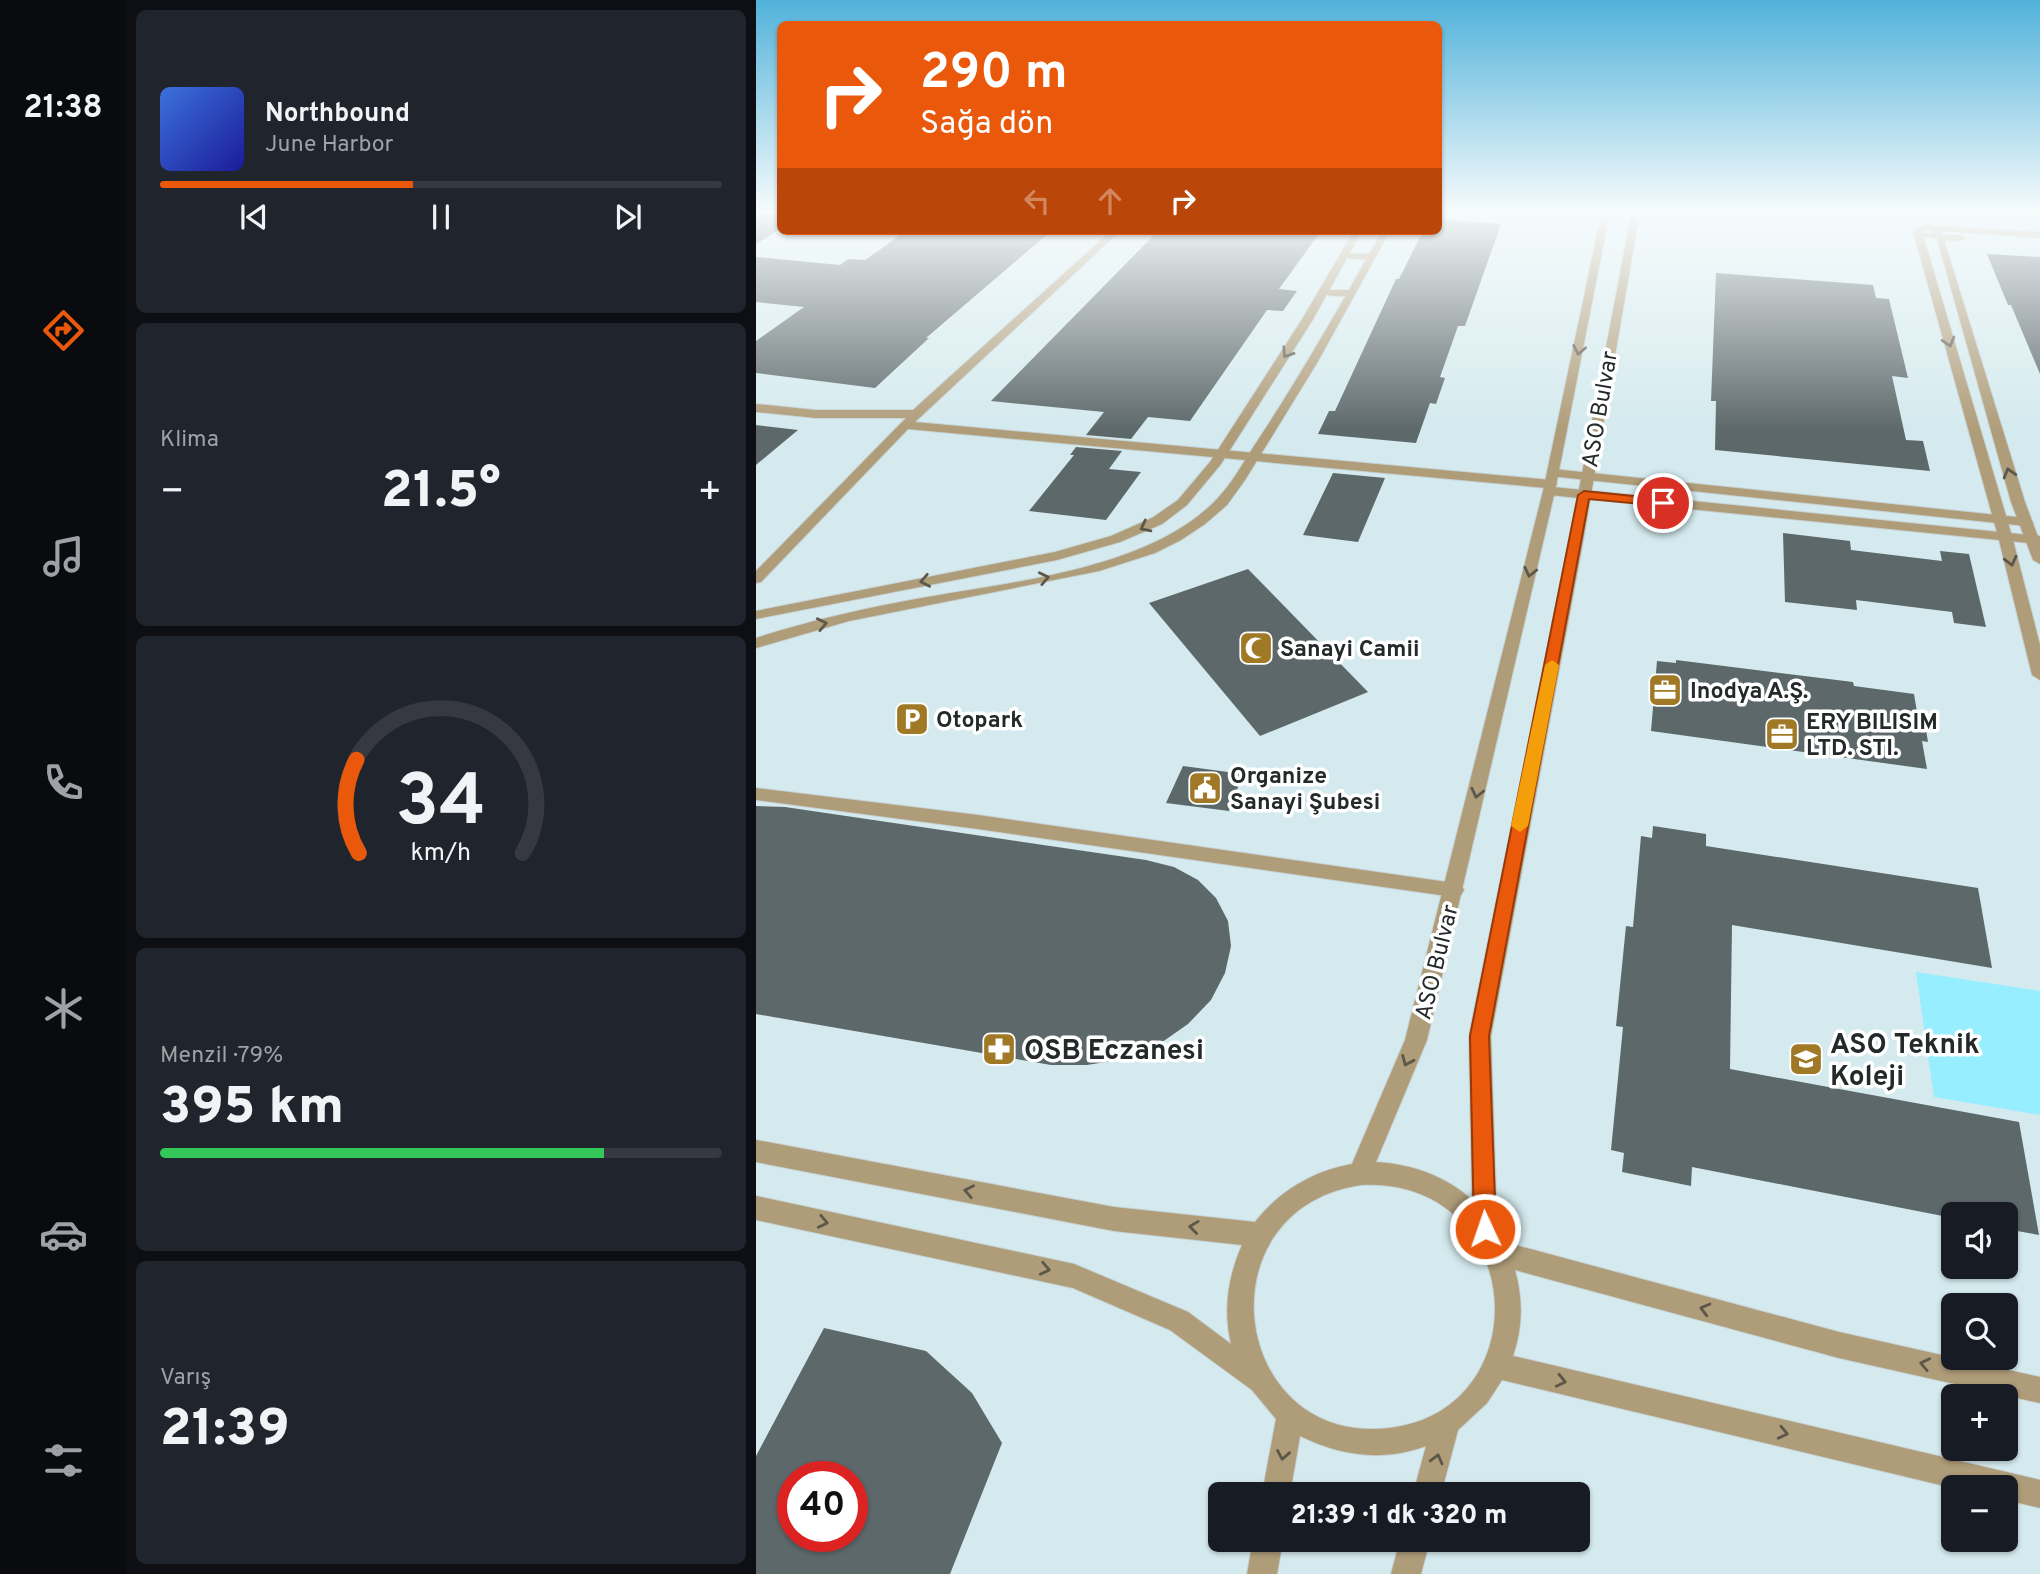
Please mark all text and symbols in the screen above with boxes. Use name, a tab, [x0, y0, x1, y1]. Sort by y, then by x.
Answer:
text: 290 m	[920, 44, 1068, 106]
icon: right	[805, 49, 896, 140]
text: 21:38	[23, 89, 103, 129]
text: Northbound	[265, 98, 410, 131]
text: Sağa dön	[920, 105, 1053, 145]
text: June Harbor	[265, 131, 393, 160]
icon: left	[1018, 182, 1056, 220]
icon: ahead	[1091, 182, 1129, 220]
icon: right	[1164, 182, 1202, 220]
icon: previous	[235, 198, 273, 236]
icon: pause	[422, 198, 460, 236]
icon: next	[609, 198, 647, 236]
icon: directions	[39, 306, 88, 355]
one-way arrow	[1941, 335, 1956, 347]
one-way arrow	[1573, 344, 1588, 356]
one-way arrow	[1282, 346, 1295, 359]
street label: ASO Bulvar	[1577, 349, 1626, 470]
text: Klima	[160, 426, 219, 455]
text: 21.5°	[381, 460, 501, 526]
one-way arrow	[2003, 467, 2018, 479]
text: −	[160, 469, 185, 518]
text: +	[697, 469, 722, 518]
pin	[1633, 473, 1693, 533]
icon: arrive	[1644, 484, 1682, 522]
one-way arrow	[1140, 519, 1152, 533]
icon: music	[39, 532, 88, 581]
one-way arrow	[2003, 555, 2017, 567]
one-way arrow	[1524, 566, 1538, 578]
one-way arrow	[1038, 572, 1050, 587]
one-way arrow	[919, 573, 931, 588]
one-way arrow	[816, 617, 828, 632]
mosque icon: Sanayi Camii	[1237, 629, 1275, 667]
place label: Sanayi Camii	[1280, 636, 1419, 665]
office icon: Inodya A.Ş.	[1646, 671, 1684, 709]
place label: Inodya A.Ş.	[1690, 678, 1808, 707]
parking icon: Otopark	[893, 700, 931, 738]
place label: Otopark	[936, 707, 1023, 736]
place label: ERY BILISIM LTD. STI.	[1806, 709, 1938, 764]
office icon: ERY BILISIM LTD. STI.	[1763, 715, 1801, 753]
icon: phone	[39, 758, 88, 807]
text: 34	[396, 759, 486, 851]
place label: Organize Sanayi Şubesi	[1230, 763, 1380, 818]
public building icon: Organize Sanayi Şubesi	[1186, 769, 1224, 807]
one-way arrow	[1471, 787, 1485, 799]
text: km/h	[411, 838, 471, 870]
street label: ASO Bulvar	[1410, 902, 1467, 1023]
icon: climate	[39, 984, 88, 1033]
place label: ASO Teknik Koleji	[1830, 1028, 1980, 1096]
pharmacy icon: OSB Eczanesi	[980, 1030, 1018, 1068]
place label: OSB Eczanesi	[1024, 1034, 1204, 1070]
school or university icon: ASO Teknik Koleji	[1787, 1040, 1825, 1078]
text: Menzil · 79%	[160, 1042, 283, 1071]
one-way arrow	[1401, 1053, 1415, 1066]
text: 395 km	[160, 1076, 344, 1142]
one-way arrow	[963, 1185, 975, 1200]
position arrow	[1448, 1192, 1522, 1266]
map controls	[1941, 1202, 2018, 1552]
button: sound	[1941, 1202, 2018, 1279]
icon: car	[39, 1210, 88, 1259]
one-way arrow	[817, 1213, 829, 1228]
one-way arrow	[1188, 1220, 1200, 1235]
one-way arrow	[1039, 1261, 1051, 1276]
button: search	[1941, 1293, 2018, 1370]
one-way arrow	[1699, 1303, 1711, 1317]
one-way arrow	[1920, 1358, 1932, 1373]
text: Varış	[160, 1364, 211, 1393]
one-way arrow	[1555, 1373, 1567, 1387]
button: +	[1941, 1384, 2018, 1461]
text: 21:39	[160, 1398, 290, 1464]
one-way arrow	[1777, 1425, 1789, 1440]
icon: filters	[39, 1436, 88, 1485]
one-way arrow	[1276, 1449, 1291, 1461]
one-way arrow	[1429, 1453, 1443, 1465]
speed limit sign: 40	[777, 1461, 868, 1552]
button: −	[1941, 1475, 2018, 1552]
text: 21:39 · 1 dk · 320 m	[1291, 1500, 1507, 1533]

